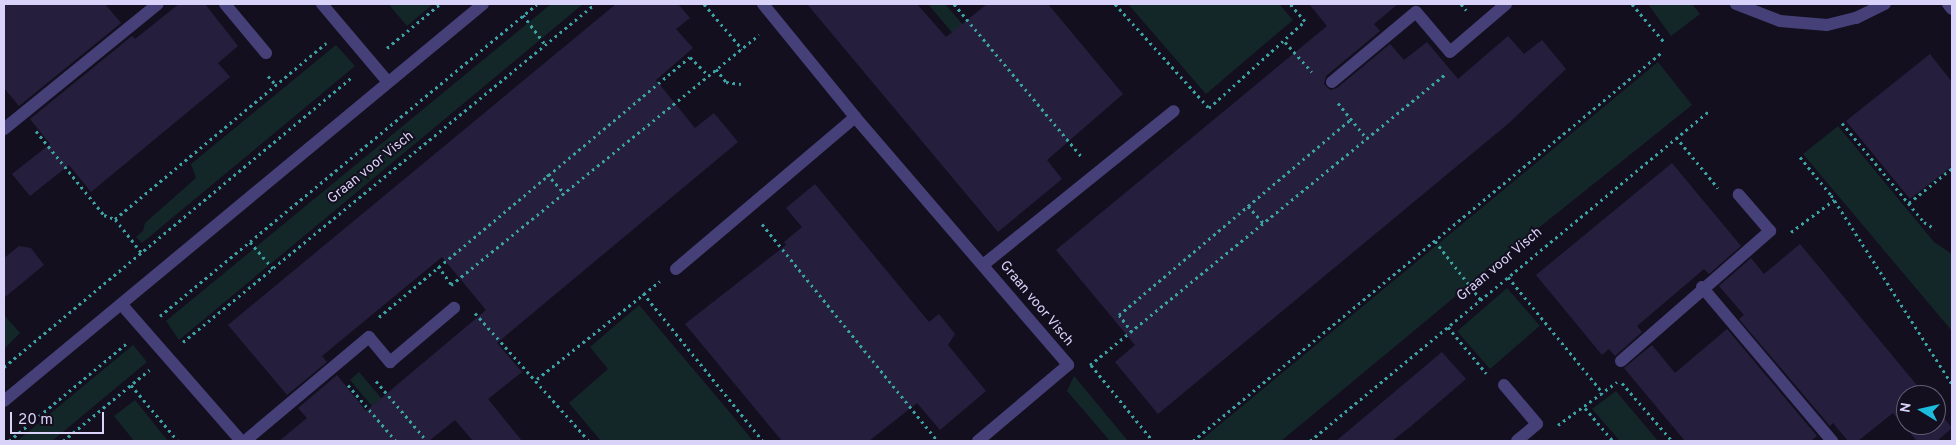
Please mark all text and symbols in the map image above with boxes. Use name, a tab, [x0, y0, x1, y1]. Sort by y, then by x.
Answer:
street label: Graan voor Visch	[324, 128, 418, 208]
street label: Graan voor Visch	[1454, 224, 1546, 306]
street label: Graan voor Visch	[995, 258, 1077, 350]
north arrow	[1896, 385, 1946, 435]
text: N	[1897, 401, 1916, 414]
scale bar	[12, 402, 106, 434]
text: 20 m	[18, 411, 53, 430]

